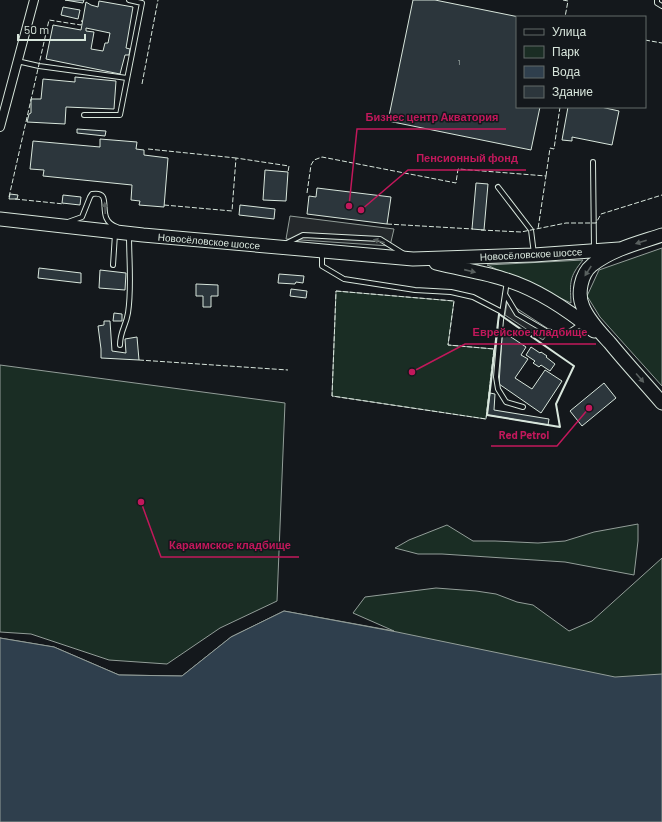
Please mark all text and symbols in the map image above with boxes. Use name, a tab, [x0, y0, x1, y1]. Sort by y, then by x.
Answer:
scale bar	[18, 16, 85, 42]
legend	[516, 16, 646, 108]
text: 50 m	[24, 22, 49, 36]
text: Улица	[552, 24, 586, 39]
text: Парк	[552, 44, 580, 59]
house number: 1	[458, 57, 461, 67]
text: Вода	[552, 64, 580, 79]
text: Здание	[552, 84, 593, 99]
callout: Бизнес центр Акватория	[357, 106, 506, 129]
text: Бизнес центр Акватория	[366, 110, 498, 123]
callout: Пенсионный фонд	[408, 147, 526, 170]
text: Пенсионный фонд	[416, 151, 518, 164]
one-way arrow	[102, 201, 108, 214]
street label: Новосёловское шоссе	[157, 231, 261, 251]
one-way arrow	[373, 238, 385, 244]
one-way arrow	[634, 239, 646, 245]
street label: Новосёловское шоссе	[479, 245, 583, 263]
one-way arrow	[584, 266, 592, 276]
one-way arrow	[464, 269, 477, 275]
callout: Еврейское кладбище	[465, 321, 596, 344]
text: Еврейское кладбище	[473, 325, 587, 338]
one-way arrow	[635, 372, 644, 383]
callout: Red Petrol	[491, 423, 557, 446]
text: Red Petrol	[499, 428, 549, 441]
callout: Караимское кладбище	[161, 534, 299, 557]
text: Караимское кладбище	[169, 538, 291, 551]

